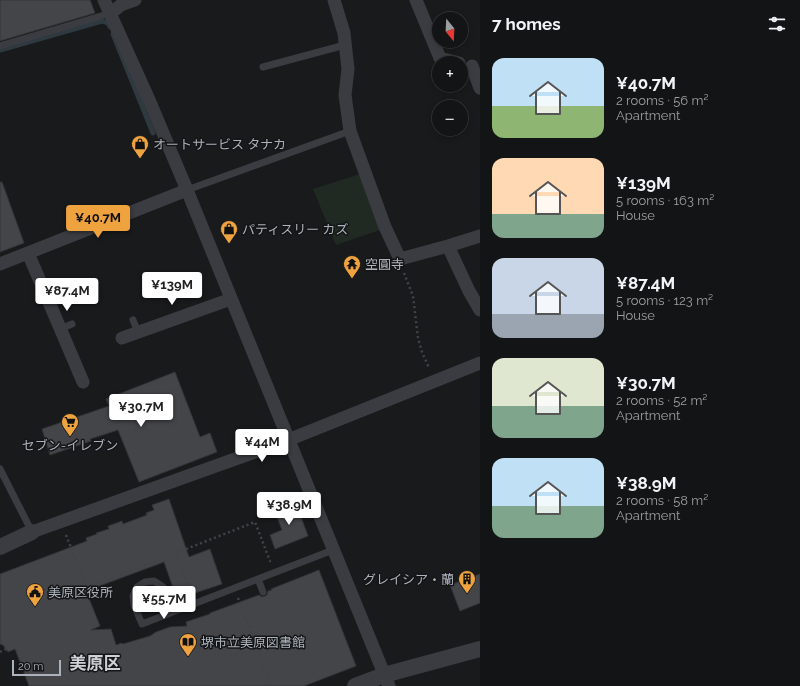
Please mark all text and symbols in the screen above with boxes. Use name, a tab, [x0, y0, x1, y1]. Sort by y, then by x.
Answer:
north arrow	[432, 12, 468, 48]
map controls	[432, 12, 468, 136]
icon: filters	[766, 13, 788, 35]
text: 7 homes	[492, 14, 561, 34]
button: +	[432, 56, 468, 92]
text: ¥40.7M	[616, 73, 676, 93]
icon: home	[524, 74, 572, 122]
text: 2 rooms · 56 m²	[616, 93, 708, 108]
button: −	[432, 100, 468, 136]
text: Apartment	[616, 108, 680, 123]
shop icon: オートサービス タナカ	[130, 134, 150, 159]
place label: オートサービス タナカ	[153, 137, 286, 152]
text: ¥139M	[616, 173, 671, 193]
icon: home	[524, 174, 572, 222]
text: 5 rooms · 163 m²	[616, 193, 714, 208]
pin: ¥40.7M	[65, 205, 131, 239]
text: House	[616, 208, 655, 223]
text: ¥40.7M	[75, 210, 121, 225]
shop icon: パティスリー カズ	[219, 219, 239, 244]
place label: パティスリー カズ	[242, 222, 349, 237]
temple icon: 空圓寺	[342, 254, 362, 279]
place label: 空圓寺	[365, 257, 404, 272]
pin: ¥139M	[144, 272, 200, 306]
text: ¥87.4M	[616, 273, 675, 293]
icon: home	[524, 274, 572, 322]
text: ¥139M	[151, 277, 193, 292]
pin: ¥87.4M	[34, 278, 100, 312]
text: ¥87.4M	[44, 283, 90, 298]
text: 5 rooms · 123 m²	[616, 293, 713, 308]
text: House	[616, 308, 655, 323]
text: ¥30.7M	[616, 373, 676, 393]
icon: home	[524, 374, 572, 422]
text: 2 rooms · 52 m²	[616, 393, 707, 408]
pin: ¥30.7M	[108, 394, 174, 428]
text: ¥30.7M	[118, 399, 164, 414]
text: Apartment	[616, 408, 680, 423]
supermarket icon: セブン-イレブン	[60, 412, 80, 437]
pin: ¥44M	[238, 429, 286, 463]
text: ¥44M	[244, 434, 280, 449]
place label: セブン-イレブン	[22, 438, 118, 453]
text: ¥38.9M	[616, 473, 676, 493]
icon: home	[524, 474, 572, 522]
pin: ¥38.9M	[256, 492, 322, 526]
text: 2 rooms · 58 m²	[616, 493, 708, 508]
text: ¥38.9M	[266, 497, 312, 512]
text: Apartment	[616, 508, 680, 523]
building icon: グレイシア・蘭	[457, 569, 477, 594]
place label: グレイシア・蘭	[363, 572, 454, 587]
public building icon: 美原区役所	[25, 582, 45, 607]
place label: 美原区役所	[48, 585, 113, 600]
pin: ¥55.7M	[131, 586, 197, 620]
text: ¥55.7M	[142, 591, 186, 606]
library icon: 堺市立美原図書館	[178, 632, 198, 657]
place label: 堺市立美原図書館	[201, 635, 305, 650]
district label: 美原区	[70, 653, 121, 673]
scale bar	[12, 658, 61, 677]
text: 20 m	[18, 660, 43, 673]

